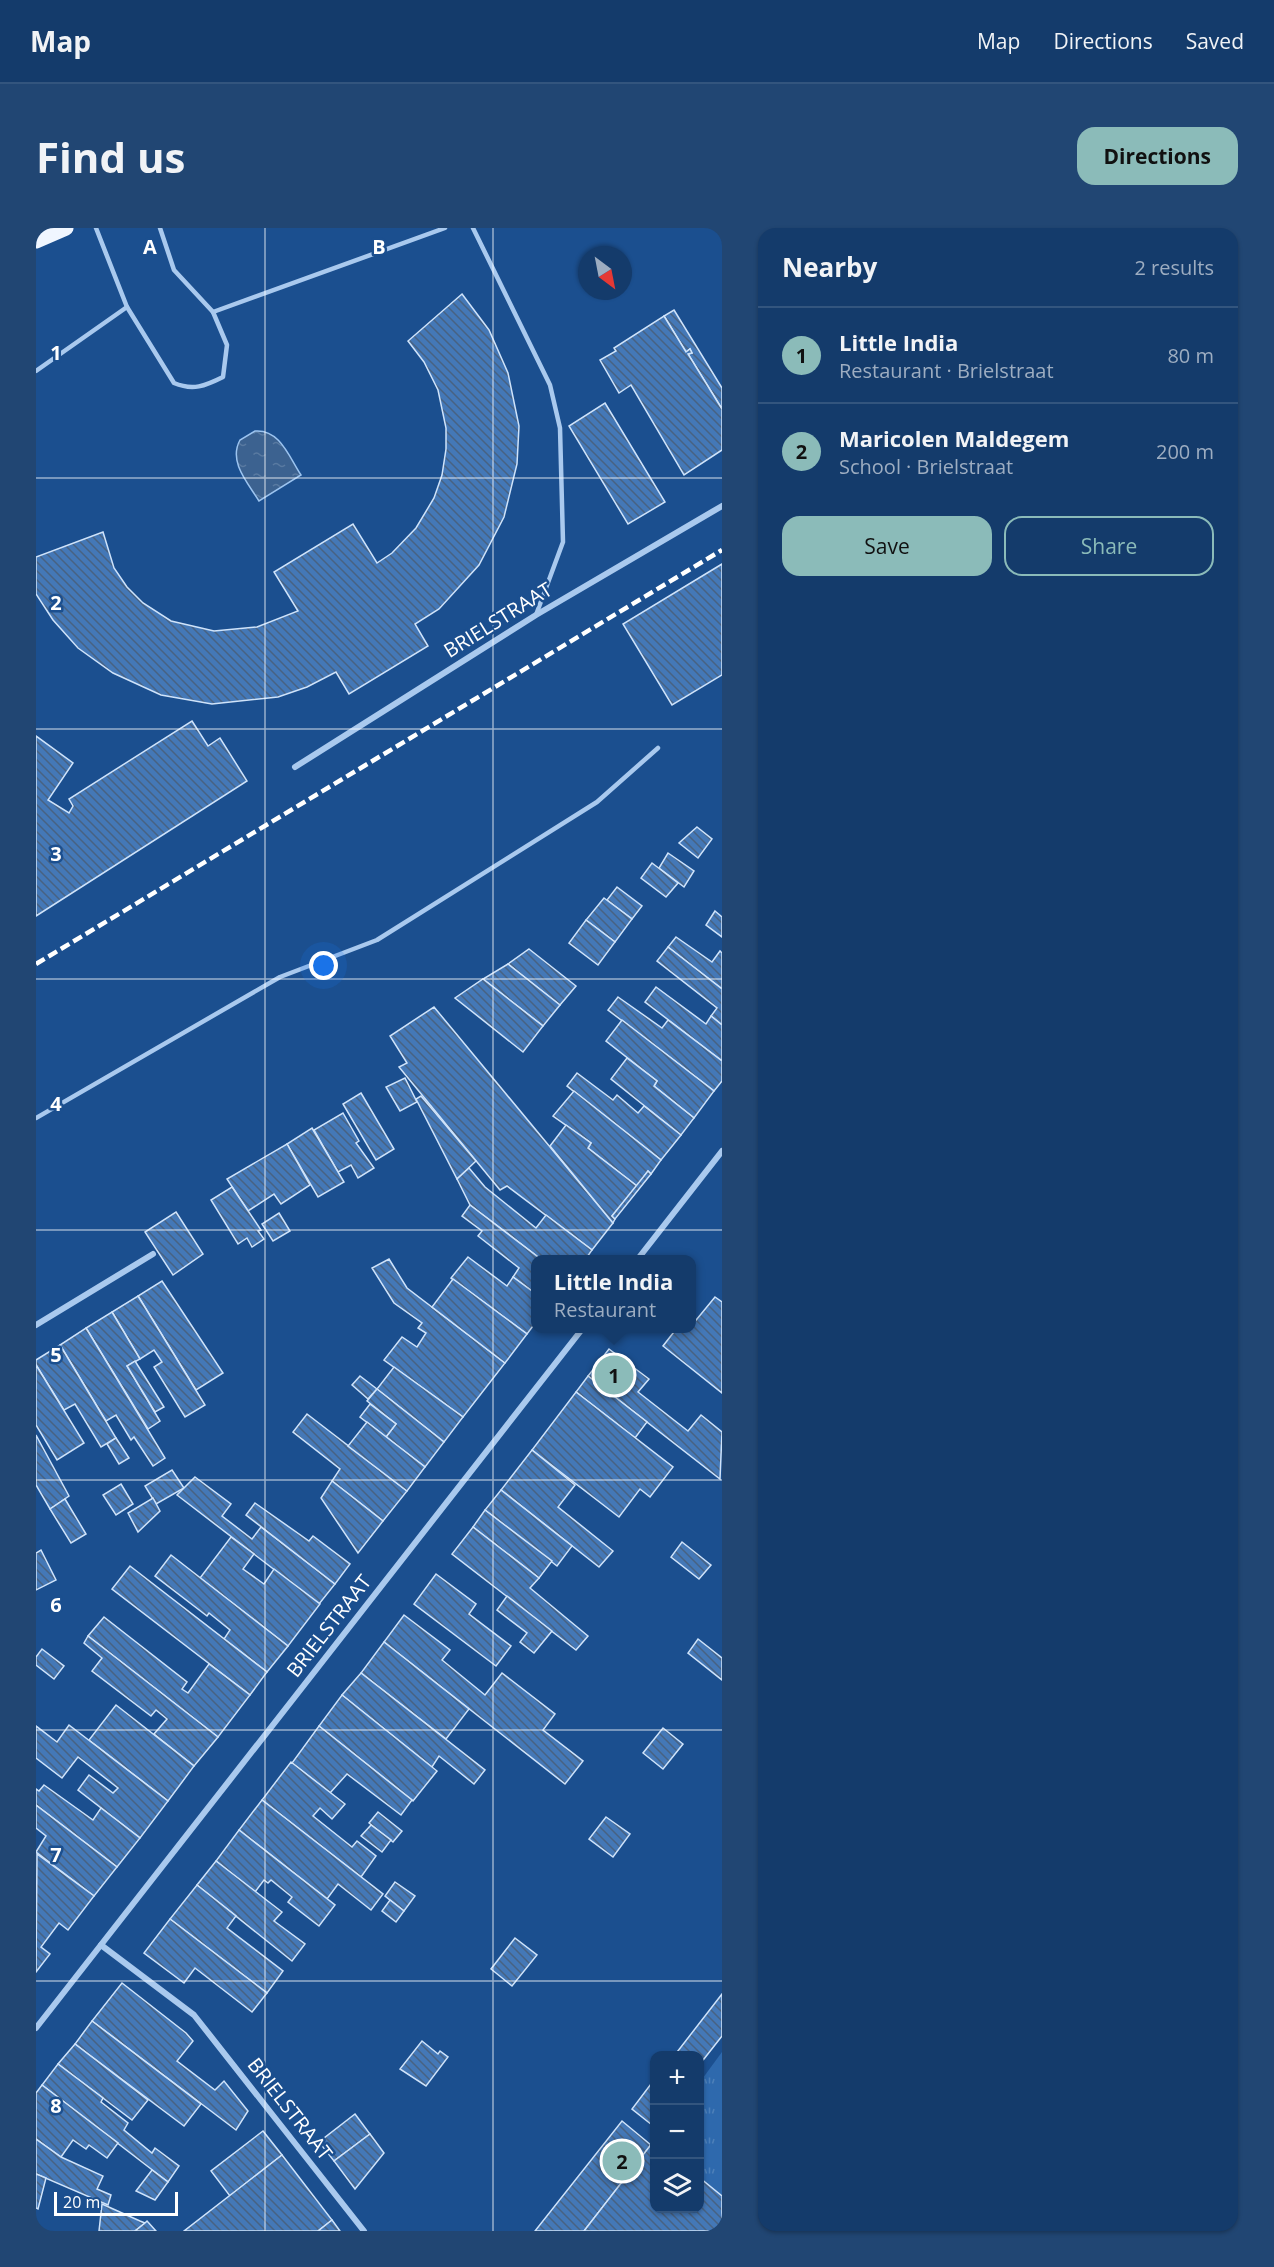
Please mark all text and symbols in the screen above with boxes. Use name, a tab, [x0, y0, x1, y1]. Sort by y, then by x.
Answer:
text: Map	[30, 22, 91, 60]
text: Map	[977, 27, 1020, 55]
text: Directions	[1053, 27, 1153, 55]
text: Saved	[1186, 27, 1244, 55]
button: Directions	[1077, 127, 1238, 185]
text: Find us	[36, 128, 185, 185]
text: A	[143, 233, 157, 260]
text: B	[372, 233, 386, 260]
north arrow	[578, 246, 632, 300]
text: Nearby	[782, 249, 877, 285]
text: 2 results	[1134, 254, 1214, 281]
text: Little India	[839, 327, 958, 357]
text: 1	[50, 339, 62, 366]
text: 1	[796, 342, 807, 369]
text: 80 m	[1167, 342, 1214, 369]
text: Restaurant · Brielstraat	[839, 357, 1054, 384]
text: Maricolen Maldegem	[839, 423, 1069, 453]
text: 2	[796, 438, 807, 465]
text: 200 m	[1156, 438, 1214, 465]
text: School · Brielstraat	[839, 453, 1013, 480]
button: Save	[782, 516, 992, 576]
button: Share	[1004, 516, 1214, 576]
street label: BRIELSTRAAT	[438, 576, 557, 664]
text: 2	[50, 589, 62, 616]
text: 3	[50, 840, 62, 867]
your location	[309, 951, 338, 980]
text: 4	[50, 1090, 62, 1117]
popup	[531, 1255, 696, 1333]
text: Little India	[554, 1266, 673, 1296]
text: Restaurant	[554, 1296, 656, 1323]
text: 5	[50, 1341, 62, 1368]
pin: 1	[594, 1352, 634, 1398]
street label: BRIELSTRAAT	[280, 1569, 377, 1682]
text: 6	[50, 1591, 62, 1618]
text: 7	[50, 1841, 62, 1868]
map controls	[650, 2051, 704, 2213]
button: +	[650, 2051, 704, 2105]
street label: BRIELSTRAAT	[242, 2052, 339, 2165]
text: 8	[50, 2092, 62, 2119]
button: −	[650, 2105, 704, 2159]
pin: 2	[602, 2138, 642, 2184]
button: layers	[650, 2159, 704, 2213]
scale bar	[54, 2189, 178, 2216]
text: 20 m	[63, 2191, 100, 2213]

